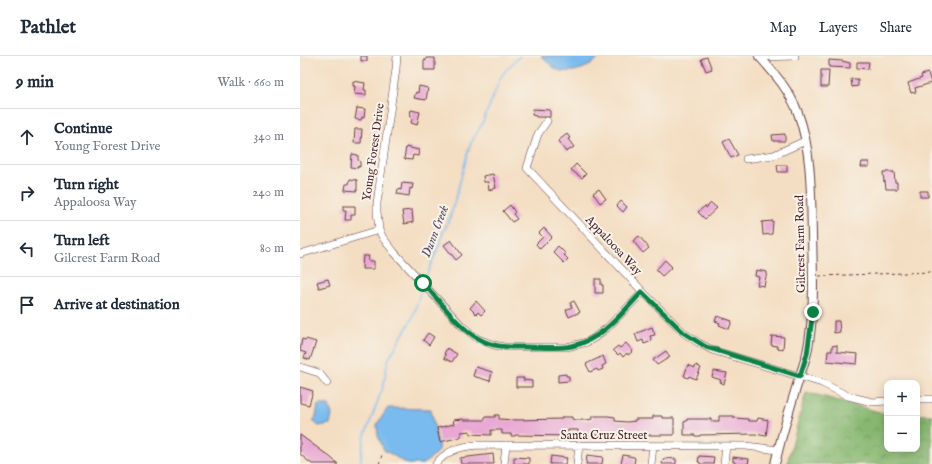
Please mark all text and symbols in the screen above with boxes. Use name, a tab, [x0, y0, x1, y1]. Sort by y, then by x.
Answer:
text: Pathlet	[20, 16, 76, 40]
text: Map	[770, 19, 797, 37]
text: Layers	[819, 19, 858, 37]
text: Share	[880, 19, 912, 37]
text: 9 min	[16, 72, 54, 93]
text: Walk · 660 m	[218, 74, 284, 91]
street label: Young Forest Drive	[359, 102, 388, 202]
text: Continue	[54, 119, 112, 138]
icon: ahead	[16, 126, 38, 148]
text: 340 m	[254, 128, 284, 145]
text: Young Forest Drive	[54, 138, 161, 155]
text: Turn right	[54, 175, 119, 194]
icon: right	[16, 182, 38, 204]
text: 240 m	[252, 184, 284, 201]
text: Appaloosa Way	[54, 194, 137, 211]
street label: Gilcrest Farm Road	[792, 194, 809, 293]
water label: Dunn Creek	[418, 202, 453, 260]
street label: Appaloosa Way	[581, 212, 645, 279]
text: Turn left	[54, 231, 110, 250]
icon: left	[16, 238, 38, 260]
text: 80 m	[260, 240, 284, 257]
text: Gilcrest Farm Road	[54, 250, 160, 267]
route start	[414, 274, 432, 292]
icon: arrive	[16, 294, 38, 316]
text: Arrive at destination	[54, 295, 180, 314]
route end	[804, 303, 822, 321]
map controls	[884, 380, 920, 452]
button: +	[884, 380, 920, 416]
button: −	[884, 416, 920, 452]
street label: Santa Cruz Street	[561, 428, 647, 443]

